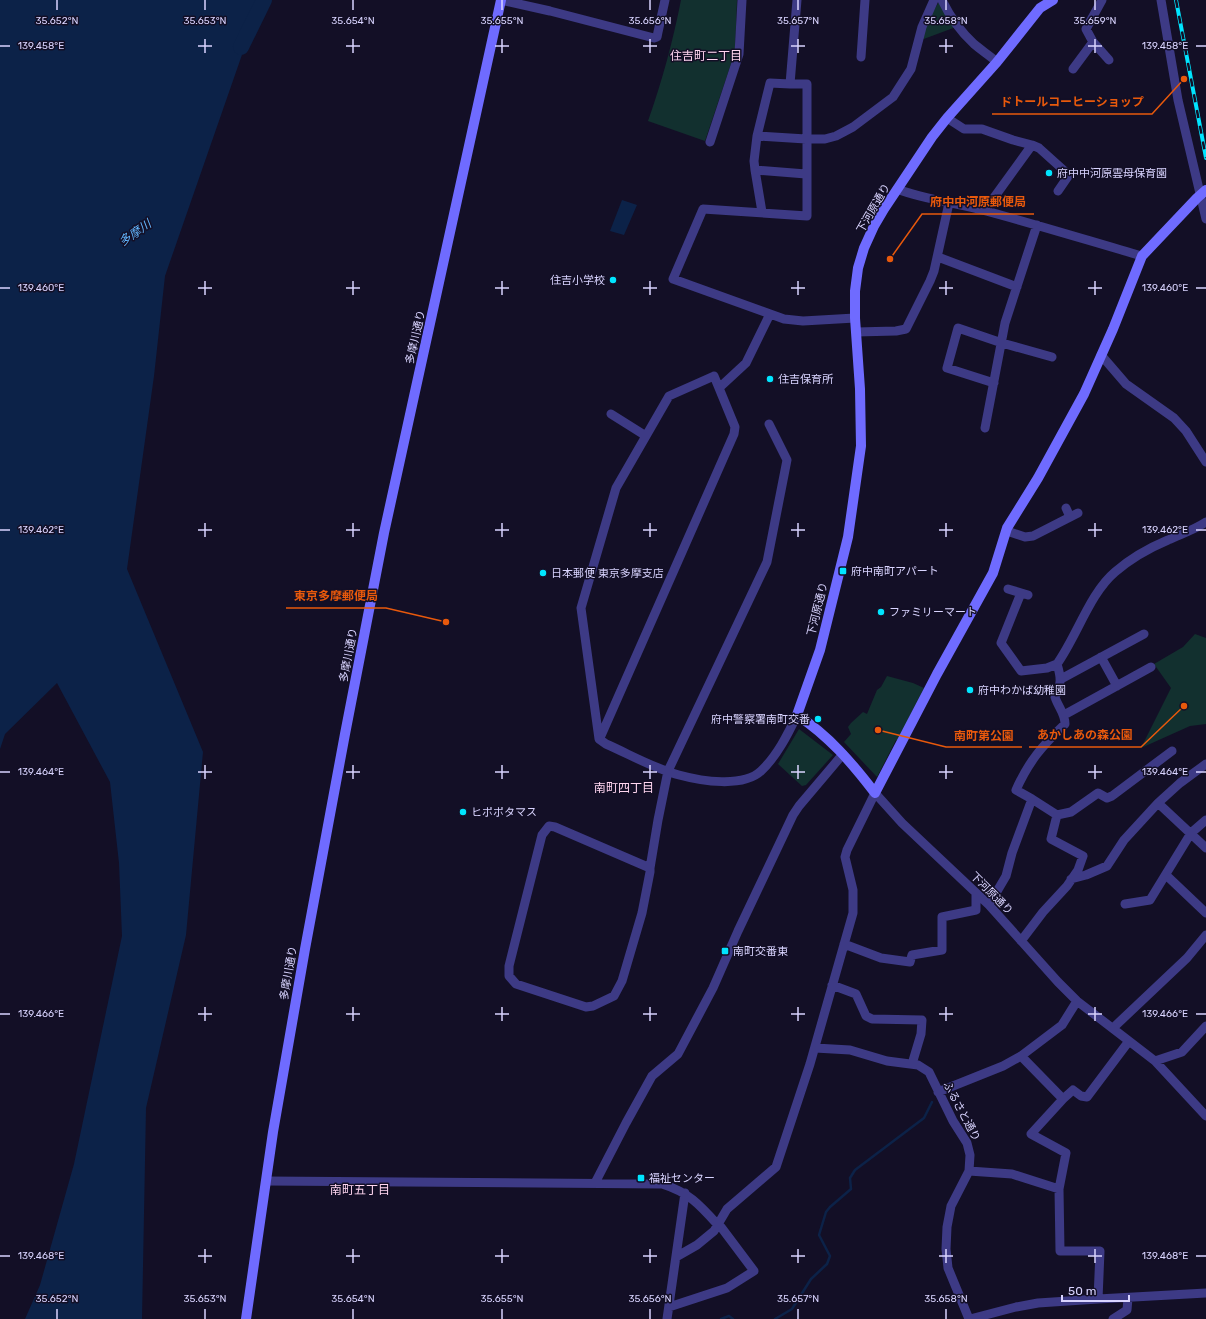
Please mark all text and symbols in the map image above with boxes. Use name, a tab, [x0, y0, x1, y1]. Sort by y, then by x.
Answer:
text: 35.652°N	[36, 15, 79, 27]
text: 35.653°N	[183, 15, 227, 27]
text: 35.654°N	[331, 15, 375, 27]
text: 35.655°N	[480, 15, 524, 27]
text: 35.656°N	[628, 15, 672, 27]
text: 35.657°N	[777, 15, 819, 27]
text: 35.658°N	[924, 15, 968, 27]
text: 35.659°N	[1074, 15, 1117, 27]
text: 139.458°E	[18, 40, 64, 52]
text: 139.458°E	[1142, 40, 1188, 52]
district label: 住吉町二丁目	[670, 49, 742, 63]
callout: ドトールコーヒーショップ	[992, 90, 1152, 114]
text: ドトールコーヒーショップ	[1000, 95, 1144, 109]
place label: 府中中河原雲母保育園	[1057, 167, 1167, 180]
marker: 府中中河原雲母保育園	[1044, 168, 1054, 178]
street label: 下河原通り	[854, 181, 893, 235]
callout: 府中中河原郵便局	[922, 190, 1034, 214]
text: 府中中河原郵便局	[930, 195, 1026, 209]
water label: 多摩川	[116, 216, 155, 249]
place label: 住吉小学校	[550, 274, 605, 287]
marker: 住吉小学校	[608, 275, 618, 285]
text: 139.460°E	[18, 282, 64, 294]
text: 139.460°E	[1142, 282, 1188, 294]
street label: 多摩川通り	[403, 309, 428, 365]
place label: 住吉保育所	[778, 373, 834, 386]
marker: 住吉保育所	[765, 374, 775, 384]
text: 139.462°E	[18, 524, 64, 536]
text: 139.462°E	[1142, 524, 1188, 536]
place label: 府中南町アパート	[851, 565, 939, 578]
marker: 府中南町アパート	[838, 566, 848, 576]
place label: 日本郵便 東京多摩支店	[551, 567, 664, 580]
marker: 日本郵便 東京多摩支店	[538, 568, 548, 578]
street label: 下河原通り	[805, 581, 830, 637]
callout: 東京多摩郵便局	[286, 584, 386, 608]
text: 東京多摩郵便局	[294, 589, 378, 603]
place label: ファミリーマート	[889, 606, 977, 619]
marker: ファミリーマート	[876, 607, 886, 617]
street label: 多摩川通り	[337, 627, 360, 683]
place label: 府中わかば幼稚園	[978, 684, 1066, 697]
marker: 府中わかば幼稚園	[965, 685, 975, 695]
place label: 府中警察署南町交番	[711, 713, 810, 726]
marker: 府中警察署南町交番	[813, 714, 823, 724]
callout: 南町第公園	[946, 723, 1022, 747]
callout: あかしあの森公園	[1029, 723, 1141, 747]
text: あかしあの森公園	[1037, 728, 1133, 742]
text: 南町第公園	[954, 729, 1014, 743]
text: 139.464°E	[18, 766, 64, 778]
text: 139.464°E	[1142, 766, 1188, 778]
district label: 南町四丁目	[594, 781, 654, 795]
place label: ヒポポタマス	[471, 806, 537, 819]
marker: ヒポポタマス	[458, 807, 468, 817]
street label: 下河原通り	[968, 869, 1016, 917]
street label: 多摩川通り	[277, 945, 300, 1001]
place label: 南町交番東	[733, 945, 788, 958]
marker: 南町交番東	[720, 946, 730, 956]
text: 139.466°E	[18, 1008, 64, 1020]
text: 139.466°E	[1142, 1008, 1188, 1020]
street label: ふるさと通り	[940, 1079, 983, 1143]
place label: 福祉センター	[649, 1172, 715, 1185]
marker: 福祉センター	[636, 1173, 646, 1183]
district label: 南町五丁目	[330, 1183, 390, 1197]
text: 139.468°E	[18, 1250, 64, 1262]
text: 139.468°E	[1142, 1250, 1188, 1262]
scale bar	[1062, 1277, 1129, 1303]
text: 50 m	[1068, 1284, 1096, 1298]
text: 35.652°N	[36, 1293, 79, 1305]
text: 35.653°N	[183, 1293, 227, 1305]
text: 35.654°N	[331, 1293, 375, 1305]
text: 35.655°N	[480, 1293, 524, 1305]
text: 35.656°N	[628, 1293, 672, 1305]
text: 35.657°N	[777, 1293, 819, 1305]
text: 35.658°N	[924, 1293, 968, 1305]

